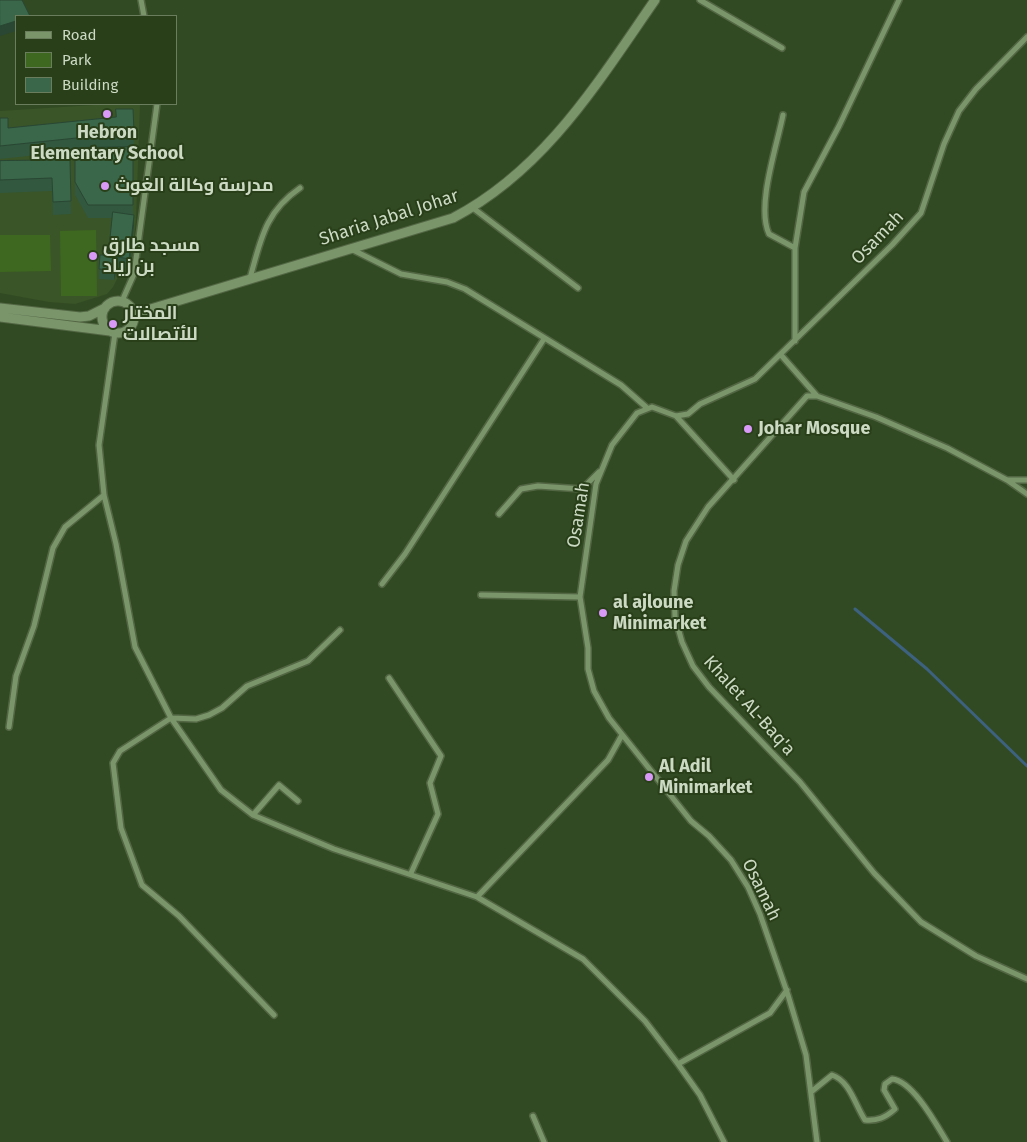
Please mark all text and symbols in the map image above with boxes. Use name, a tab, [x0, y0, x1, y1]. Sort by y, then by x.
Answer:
legend	[15, 15, 178, 105]
text: Road	[62, 26, 97, 44]
text: Park	[62, 51, 92, 69]
text: Building	[62, 76, 118, 94]
marker: Hebron Elementary School	[101, 108, 113, 120]
place label: Hebron Elementary School	[30, 122, 184, 164]
place label: مدرسة وكالة الغوث	[115, 175, 274, 197]
marker: مدرسة وكالة الغوث	[99, 180, 111, 192]
street label: Sharia Jabal Johar	[316, 185, 462, 251]
street label: Osamah	[847, 207, 909, 269]
place label: مسجد طارق بن زياد	[103, 235, 200, 278]
marker: مسجد طارق بن زياد	[87, 250, 99, 262]
place label: المختار للأتصالات	[123, 303, 198, 346]
marker: المختار للأتصالات	[107, 318, 119, 330]
place label: Johar Mosque	[758, 418, 870, 440]
marker: Johar Mosque	[742, 423, 754, 435]
street label: Osamah	[563, 481, 595, 549]
place label: al ajloune Minimarket	[613, 592, 707, 634]
marker: al ajloune Minimarket	[597, 607, 609, 619]
street label: Khalet AL-Baq'a	[699, 652, 799, 760]
place label: Al Adil Minimarket	[659, 756, 753, 799]
marker: Al Adil Minimarket	[643, 771, 655, 783]
street label: Osamah	[737, 855, 785, 925]

